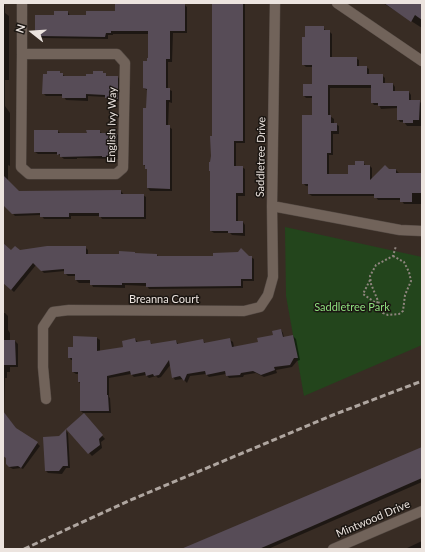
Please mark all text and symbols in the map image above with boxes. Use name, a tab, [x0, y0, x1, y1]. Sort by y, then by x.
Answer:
north arrow	[12, 12, 52, 52]
text: N	[13, 22, 28, 34]
street label: English Ivy Way	[105, 87, 119, 163]
street label: Saddletree Drive	[254, 117, 268, 197]
street label: Breanna Court	[129, 292, 199, 306]
park label: Saddletree Park	[314, 300, 390, 314]
street label: Mintwood Drive	[334, 497, 412, 541]

